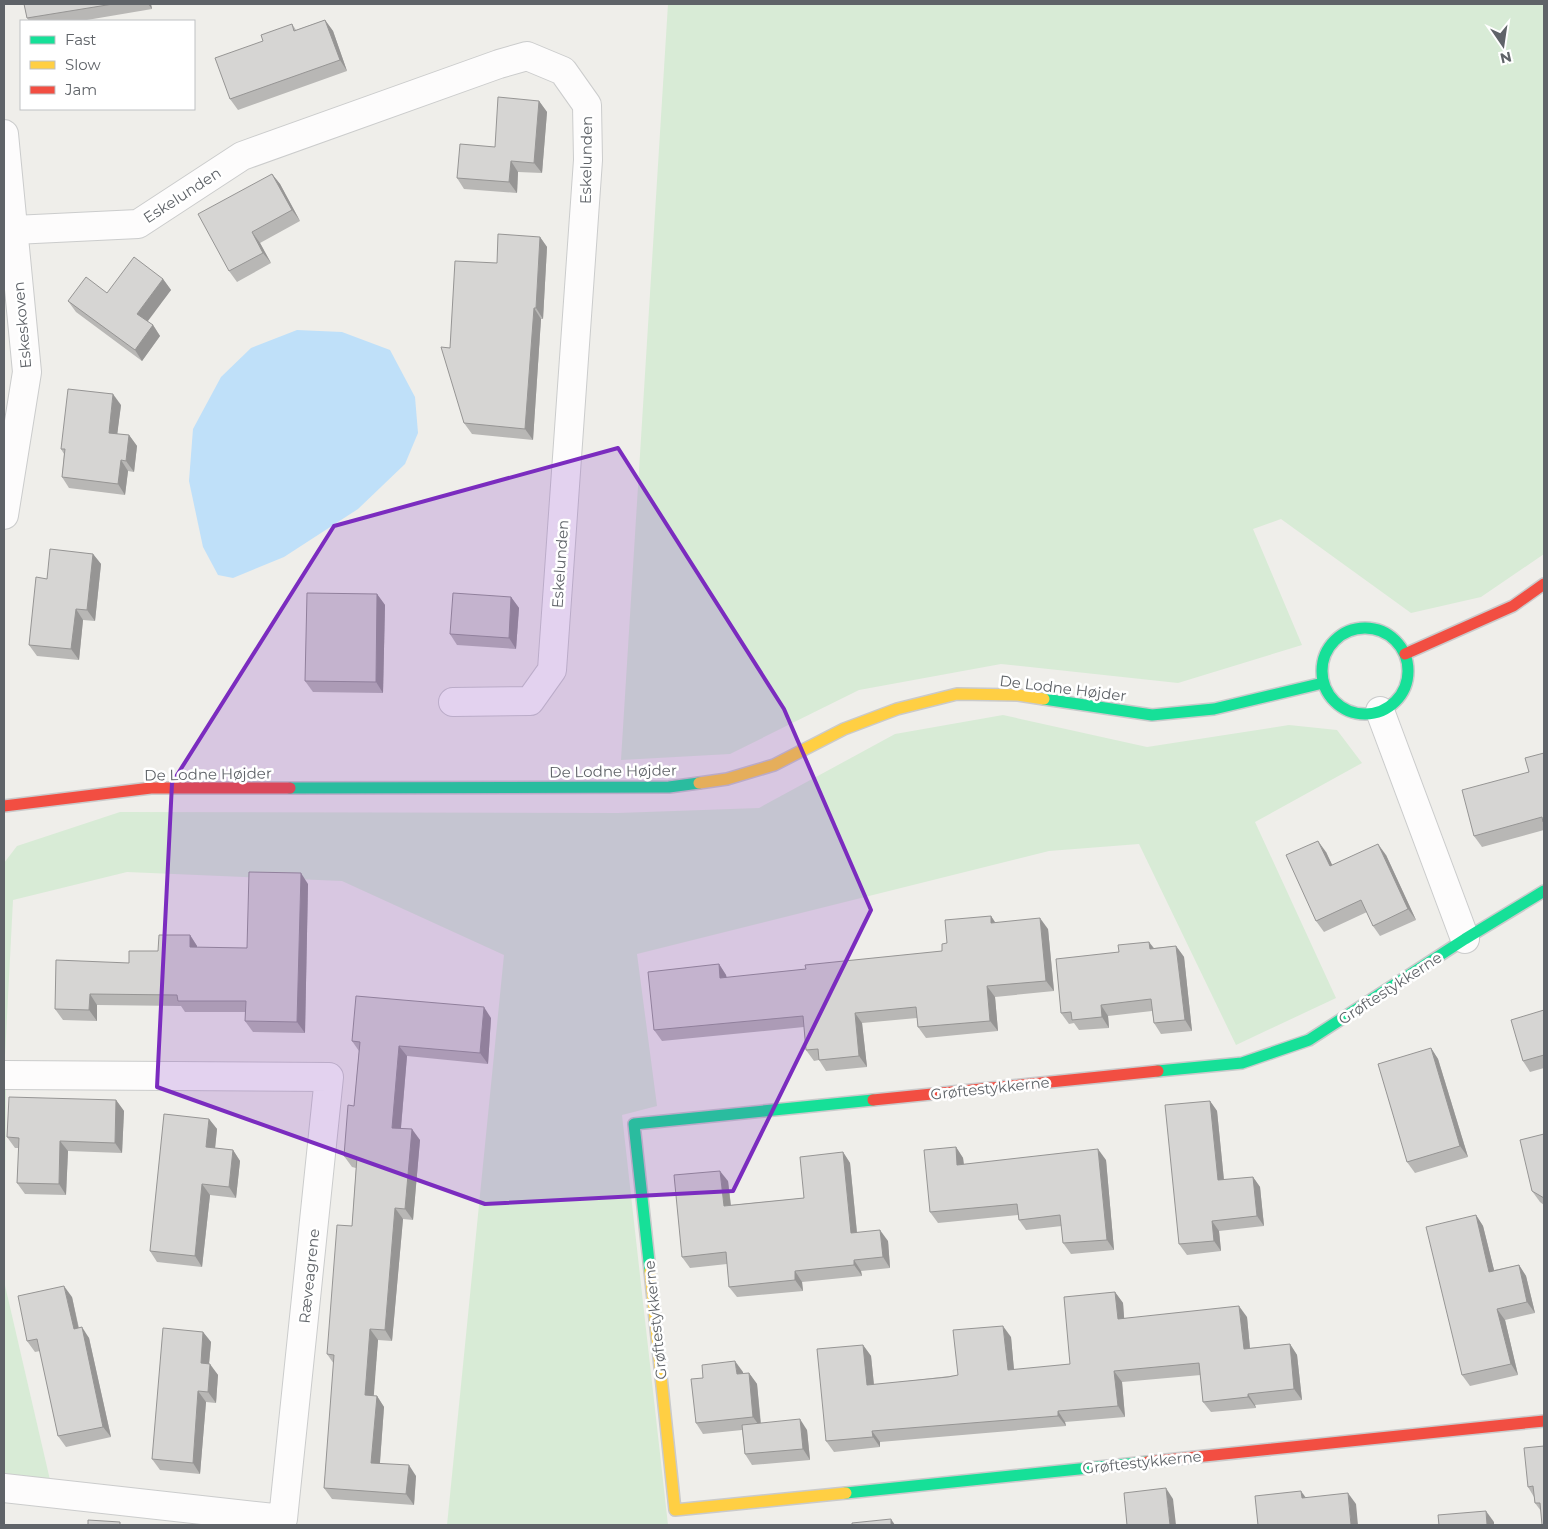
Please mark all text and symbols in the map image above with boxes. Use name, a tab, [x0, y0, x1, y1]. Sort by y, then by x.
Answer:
legend	[20, 20, 195, 110]
north arrow	[1478, 20, 1528, 70]
text: Fast	[65, 30, 96, 49]
text: N	[1498, 48, 1513, 68]
text: Slow	[65, 55, 101, 74]
text: Jam	[64, 80, 97, 99]
street label: Eskelunden	[576, 116, 596, 204]
street label: Eskelunden	[140, 163, 224, 227]
street label: Eskeskoven	[9, 281, 35, 369]
street label: Eskelunden	[547, 519, 573, 609]
street label: De Lodne Højder	[998, 671, 1128, 705]
street label: De Lodne Højder	[549, 760, 677, 782]
street label: De Lodne Højder	[144, 763, 272, 785]
street label: Grøftestykkerne	[1335, 947, 1445, 1029]
street label: Grøftestykkerne	[930, 1072, 1050, 1104]
street label: Ræveagrene	[295, 1228, 323, 1324]
street label: Grøftestykkerne	[639, 1260, 671, 1380]
street label: Grøftestykkerne	[1082, 1446, 1202, 1478]

